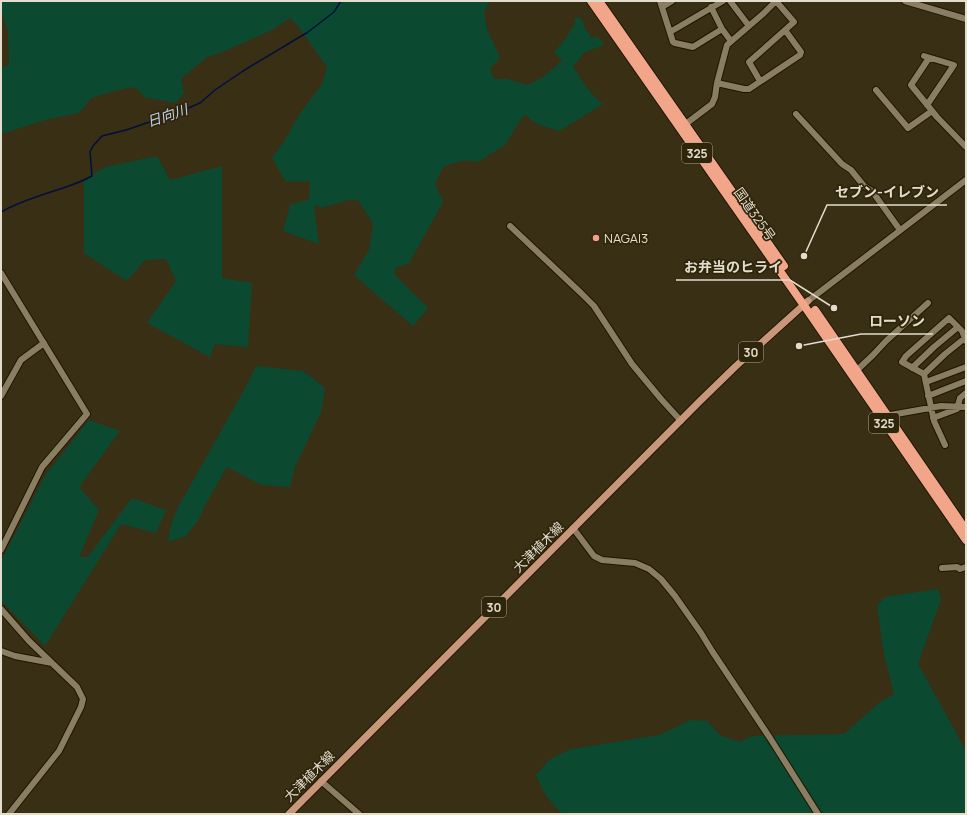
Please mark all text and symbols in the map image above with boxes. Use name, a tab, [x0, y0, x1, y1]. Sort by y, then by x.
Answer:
water label: 日向川	[144, 99, 192, 131]
road number: 325	[682, 143, 712, 163]
callout: セブン-イレブン	[827, 179, 947, 205]
text: セブン-イレブン	[835, 182, 939, 201]
street label: 国道325号	[730, 184, 780, 244]
place label: NAGAI3	[604, 229, 648, 247]
marker: NAGAI3	[591, 233, 601, 243]
callout: お弁当のヒライ	[676, 254, 790, 280]
text: お弁当のヒライ	[684, 257, 782, 276]
callout: ローソン	[861, 308, 933, 334]
text: ローソン	[869, 311, 925, 330]
road number: 30	[739, 342, 763, 362]
road number: 325	[869, 413, 899, 433]
street label: 大津植木線	[509, 518, 567, 576]
road number: 30	[482, 597, 506, 617]
street label: 大津植木線	[280, 747, 338, 805]

